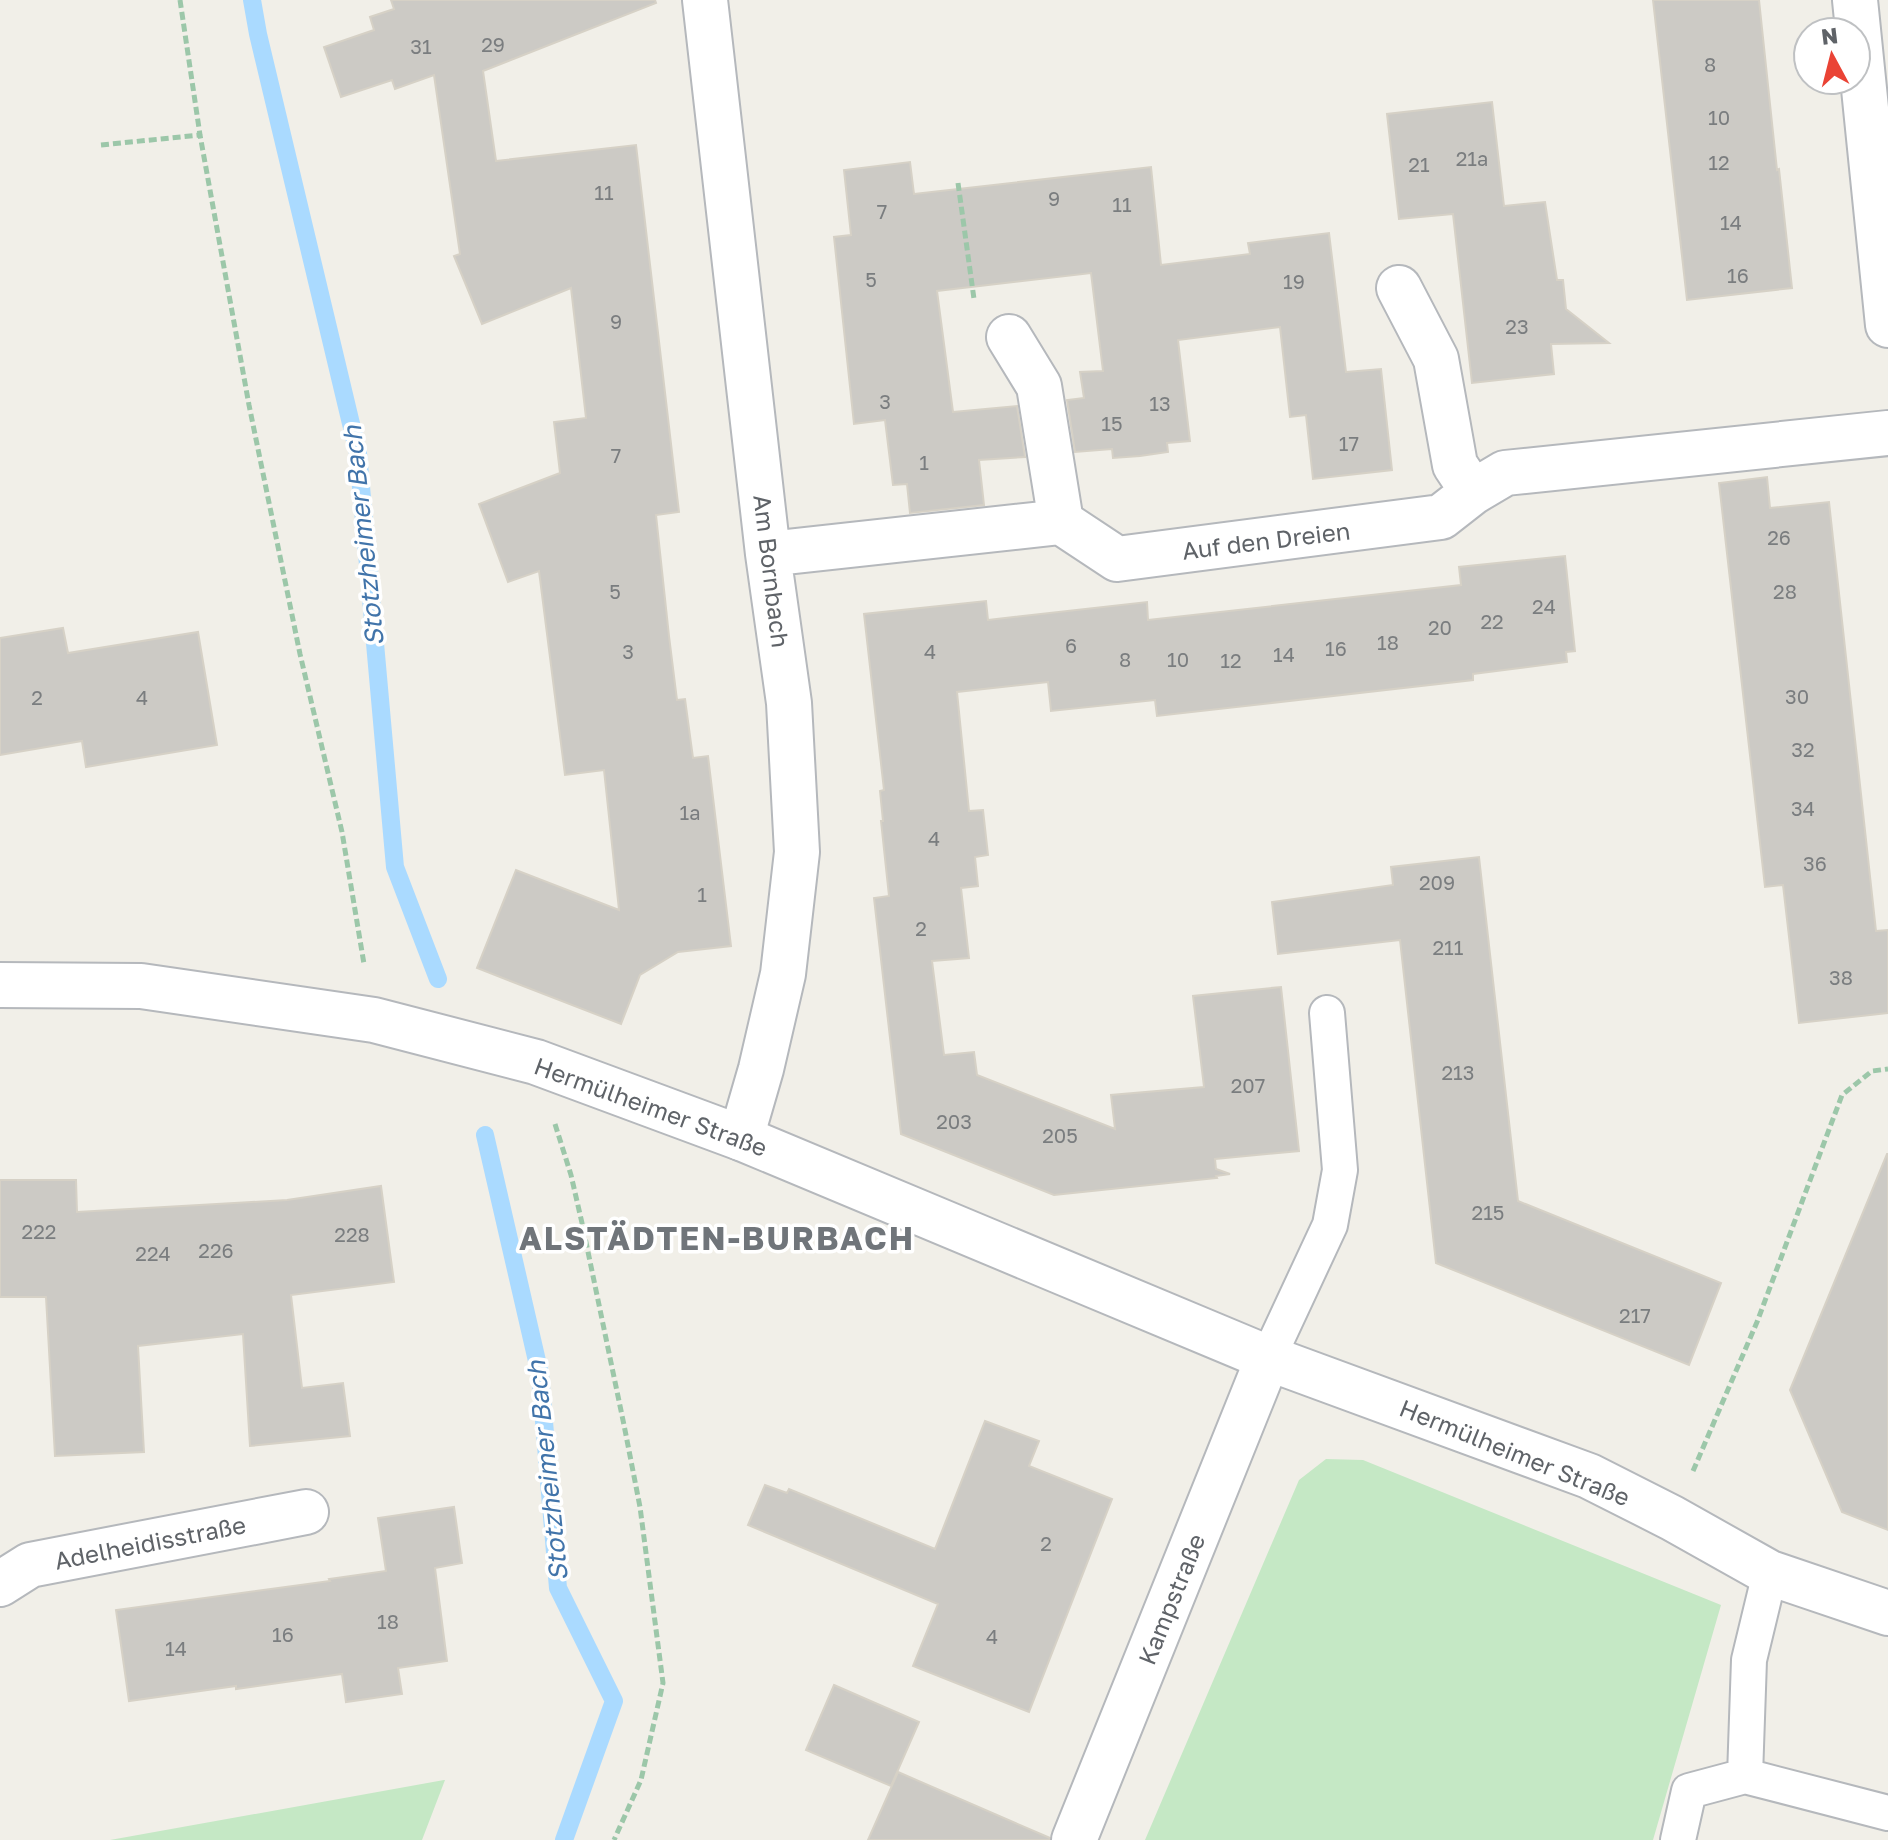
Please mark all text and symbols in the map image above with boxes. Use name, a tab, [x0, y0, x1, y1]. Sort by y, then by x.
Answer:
north arrow	[1792, 16, 1872, 96]
text: N	[1820, 21, 1839, 50]
house number: 29	[481, 32, 505, 56]
house number: 31	[410, 34, 432, 58]
house number: 8	[1704, 52, 1716, 76]
house number: 10	[1708, 105, 1730, 129]
house number: 21a	[1456, 146, 1488, 170]
house number: 12	[1708, 150, 1730, 174]
house number: 21	[1408, 152, 1430, 176]
house number: 11	[594, 180, 614, 204]
house number: 9	[1048, 186, 1060, 210]
house number: 11	[1112, 192, 1132, 216]
house number: 7	[877, 199, 887, 223]
house number: 14	[1720, 210, 1742, 234]
house number: 16	[1727, 263, 1749, 287]
house number: 5	[865, 267, 877, 291]
house number: 19	[1283, 269, 1305, 293]
house number: 9	[610, 309, 622, 333]
house number: 23	[1505, 314, 1529, 338]
house number: 3	[879, 389, 891, 413]
house number: 13	[1149, 391, 1171, 415]
house number: 15	[1101, 411, 1123, 435]
water label: Stotzheimer Bach	[336, 423, 390, 648]
house number: 17	[1339, 431, 1359, 455]
house number: 7	[611, 443, 621, 467]
house number: 1	[919, 450, 929, 474]
street label: Am Bornbach	[748, 493, 796, 649]
street label: Auf den Dreien	[1180, 515, 1352, 565]
house number: 26	[1767, 525, 1791, 549]
house number: 5	[609, 579, 621, 603]
house number: 28	[1773, 579, 1797, 603]
house number: 24	[1532, 594, 1556, 618]
house number: 22	[1480, 609, 1504, 633]
house number: 20	[1428, 615, 1452, 639]
house number: 18	[1377, 630, 1399, 654]
house number: 6	[1065, 633, 1077, 657]
house number: 16	[1325, 636, 1347, 660]
house number: 3	[622, 639, 634, 663]
house number: 4	[924, 639, 936, 663]
house number: 14	[1273, 642, 1295, 666]
house number: 8	[1119, 647, 1131, 671]
house number: 10	[1167, 647, 1189, 671]
house number: 12	[1220, 648, 1242, 672]
house number: 30	[1785, 684, 1809, 708]
house number: 2	[31, 685, 43, 709]
house number: 4	[136, 685, 148, 709]
house number: 32	[1791, 737, 1815, 761]
house number: 34	[1791, 796, 1815, 820]
house number: 1a	[680, 800, 701, 824]
house number: 4	[928, 826, 940, 850]
house number: 36	[1803, 851, 1827, 875]
house number: 209	[1419, 870, 1455, 894]
house number: 1	[697, 882, 707, 906]
house number: 2	[915, 916, 927, 940]
house number: 211	[1433, 935, 1464, 959]
house number: 38	[1829, 965, 1853, 989]
street label: Hermülheimer Straße	[531, 1050, 771, 1162]
house number: 213	[1442, 1060, 1475, 1084]
house number: 207	[1231, 1073, 1265, 1097]
house number: 203	[936, 1109, 972, 1133]
house number: 205	[1042, 1123, 1078, 1147]
house number: 215	[1472, 1200, 1504, 1224]
house number: 222	[22, 1219, 56, 1243]
district label: ALSTÄDTEN-BURBACH	[519, 1219, 915, 1257]
house number: 228	[334, 1222, 370, 1246]
house number: 226	[198, 1238, 234, 1262]
house number: 224	[135, 1241, 171, 1265]
house number: 217	[1619, 1303, 1651, 1327]
water label: Stotzheimer Bach	[520, 1358, 574, 1583]
street label: Hermülheimer Straße	[1396, 1393, 1634, 1511]
street label: Adelheidisstraße	[52, 1509, 248, 1575]
street label: Kampstraße	[1132, 1529, 1210, 1669]
house number: 2	[1040, 1531, 1052, 1555]
house number: 18	[377, 1609, 399, 1633]
house number: 16	[272, 1622, 294, 1646]
house number: 4	[986, 1624, 998, 1648]
house number: 14	[165, 1636, 187, 1660]

